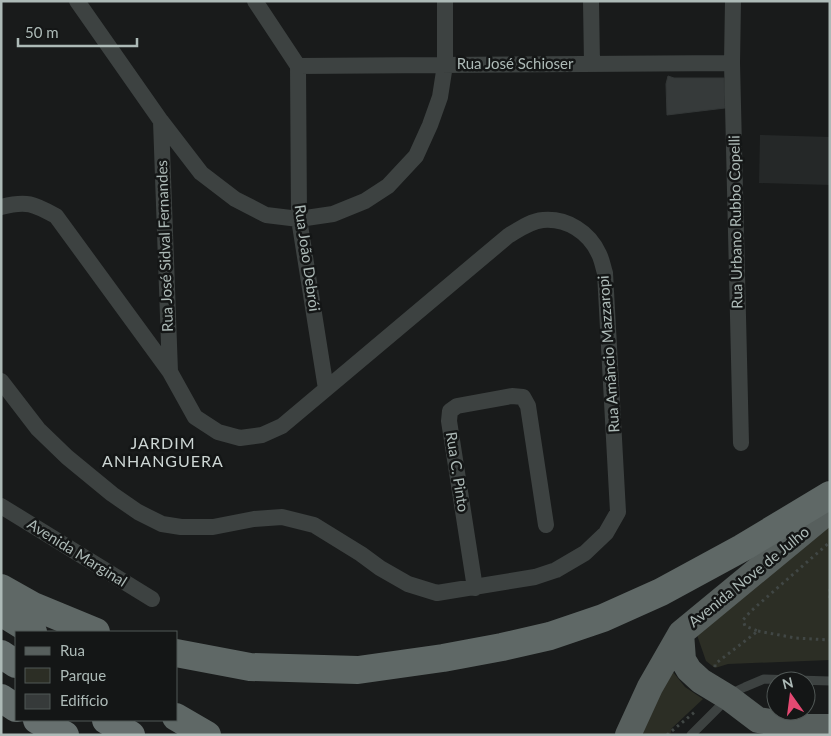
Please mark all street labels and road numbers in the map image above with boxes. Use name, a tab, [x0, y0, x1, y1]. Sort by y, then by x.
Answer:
street label: Rua José Schioser	[457, 54, 574, 72]
street label: Rua Urbano Rubbo Copelli	[724, 135, 746, 309]
street label: Rua José Sidval Fernandes	[152, 160, 176, 332]
street label: Rua João Debrói	[292, 203, 324, 312]
street label: Rua Amâncio Mazzaropi	[594, 275, 622, 433]
street label: Rua C. Pinto	[443, 431, 473, 513]
street label: Avenida Marginal	[24, 514, 131, 590]
street label: Avenida Nove de Julho	[684, 522, 812, 630]

